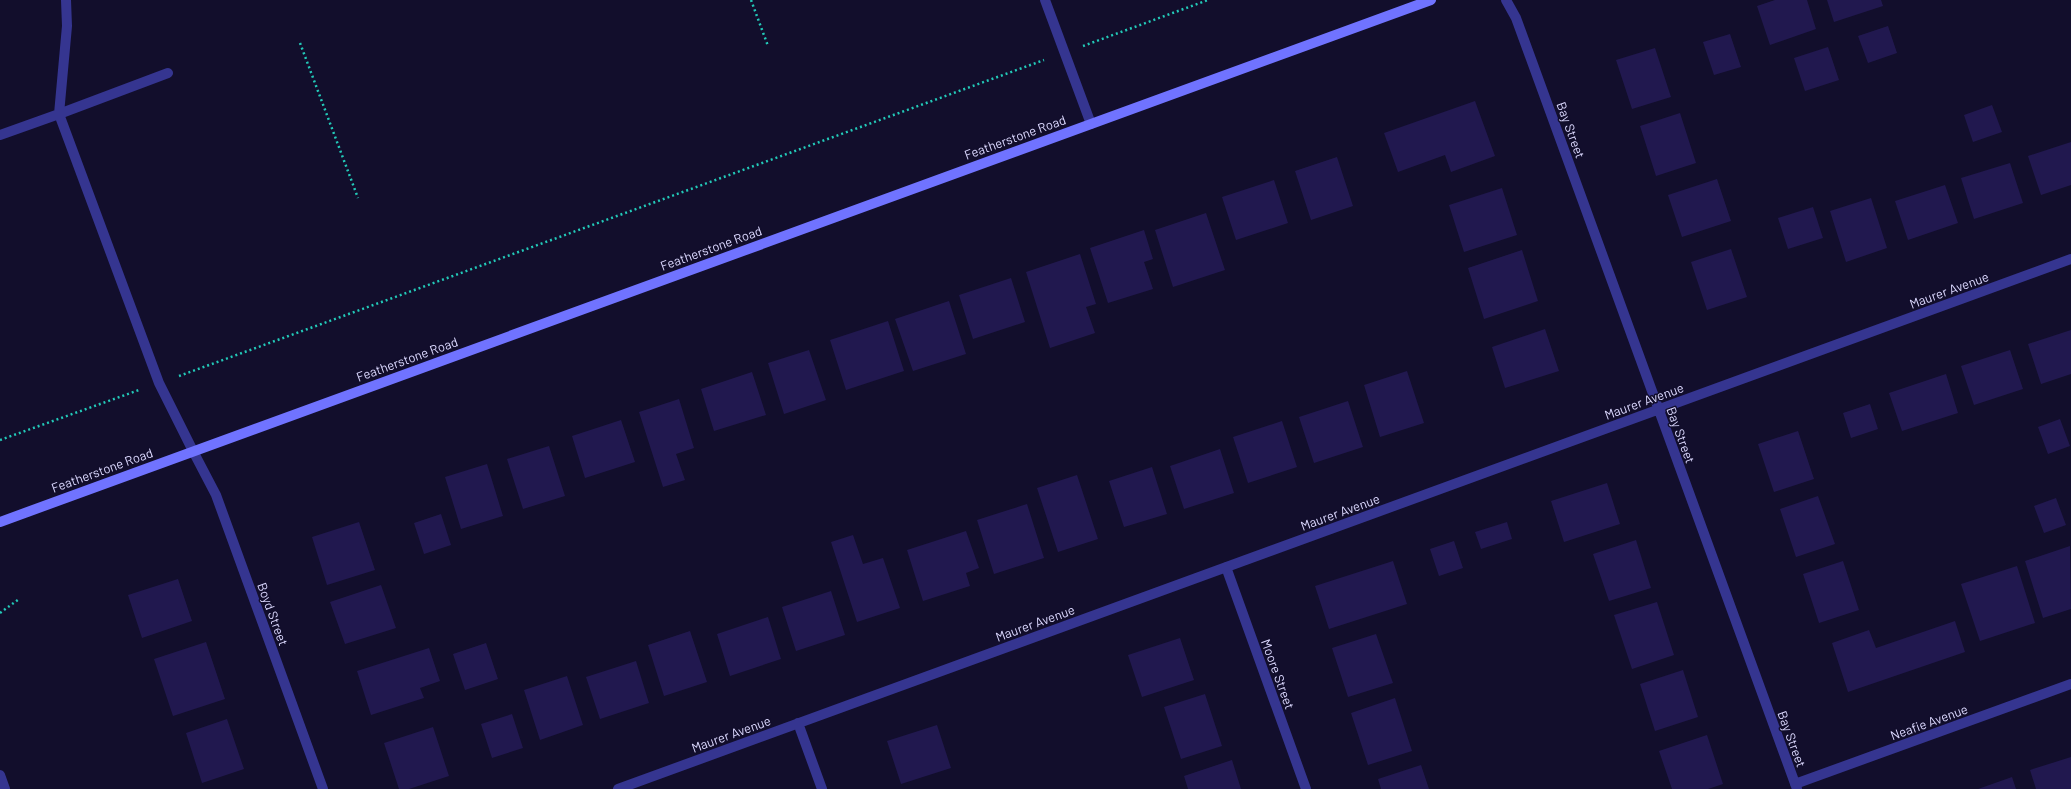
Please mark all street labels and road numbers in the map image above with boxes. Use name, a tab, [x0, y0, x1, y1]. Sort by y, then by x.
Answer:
street label: Bay Street	[1553, 100, 1589, 160]
street label: Featherstone Road	[962, 111, 1068, 163]
street label: Featherstone Road	[658, 222, 764, 274]
street label: Maurer Avenue	[1907, 268, 1991, 312]
street label: Featherstone Road	[354, 333, 460, 385]
street label: Maurer Avenue	[1602, 379, 1686, 423]
street label: Bay Street	[1663, 405, 1699, 465]
street label: Featherstone Road	[49, 444, 155, 496]
street label: Maurer Avenue	[1298, 490, 1382, 534]
street label: Boyd Street	[254, 580, 292, 648]
street label: Maurer Avenue	[993, 601, 1077, 645]
street label: Moore Street	[1258, 637, 1298, 711]
street label: Neafie Avenue	[1888, 701, 1970, 743]
street label: Bay Street	[1774, 709, 1810, 769]
street label: Maurer Avenue	[689, 712, 773, 756]

